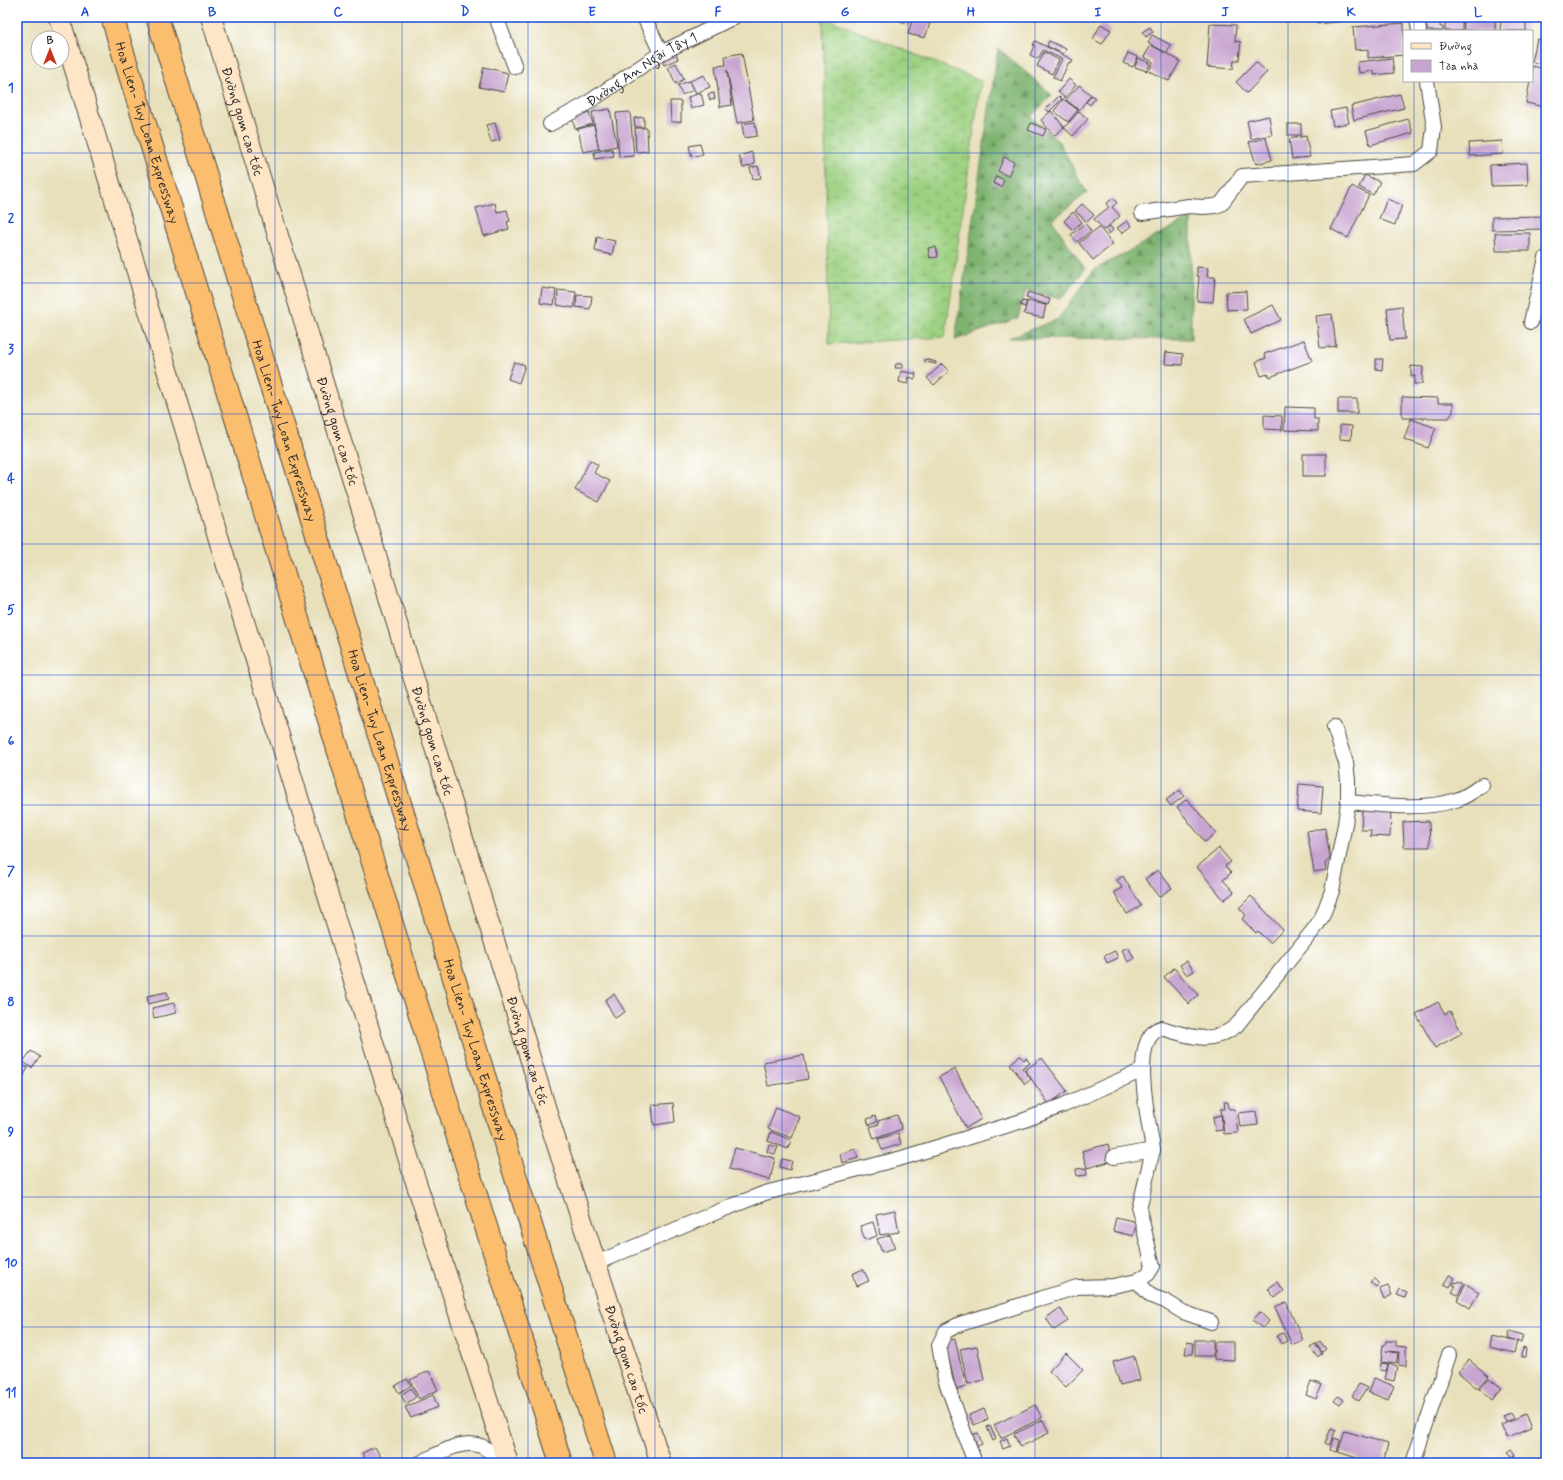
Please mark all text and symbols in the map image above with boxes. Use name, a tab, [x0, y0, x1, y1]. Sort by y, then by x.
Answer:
text: A	[81, 4, 89, 21]
text: B	[208, 4, 217, 21]
text: C	[333, 4, 343, 21]
text: D	[461, 4, 470, 21]
text: E	[588, 4, 596, 21]
text: F	[715, 4, 722, 21]
text: G	[841, 4, 850, 21]
text: H	[967, 4, 976, 21]
text: I	[1095, 4, 1102, 21]
text: J	[1221, 4, 1229, 21]
text: K	[1346, 4, 1356, 21]
text: L	[1474, 4, 1483, 21]
street label: Đường An Ngãi Tây 1	[583, 29, 700, 111]
north arrow	[30, 30, 70, 70]
legend	[1403, 30, 1533, 82]
text: B	[47, 34, 54, 48]
text: Đường	[1439, 39, 1472, 56]
street label: Hoa Lien- Tuy Loan Expressway	[110, 40, 183, 226]
text: Tòa nhà	[1439, 59, 1479, 75]
street label: Đường gom cao tốc	[217, 65, 267, 179]
text: 1	[8, 80, 14, 97]
text: 2	[8, 210, 15, 227]
street label: Hoa Lien- Tuy Loan Expressway	[247, 338, 320, 524]
text: 3	[8, 341, 14, 358]
street label: Đường gom cao tốc	[312, 375, 362, 488]
text: 4	[7, 471, 15, 488]
text: 5	[7, 602, 15, 619]
street label: Hoa Lien- Tuy Loan Expressway	[343, 647, 416, 834]
street label: Đường gom cao tốc	[407, 684, 457, 798]
text: 6	[8, 733, 15, 750]
text: 7	[7, 863, 15, 880]
street label: Hoa Lien- Tuy Loan Expressway	[439, 957, 512, 1143]
text: 8	[7, 994, 15, 1011]
street label: Đường gom cao tốc	[502, 994, 552, 1108]
text: 9	[8, 1124, 15, 1141]
text: 10	[4, 1255, 18, 1272]
street label: Đường gom cao tốc	[600, 1303, 652, 1416]
text: 11	[5, 1385, 17, 1402]

